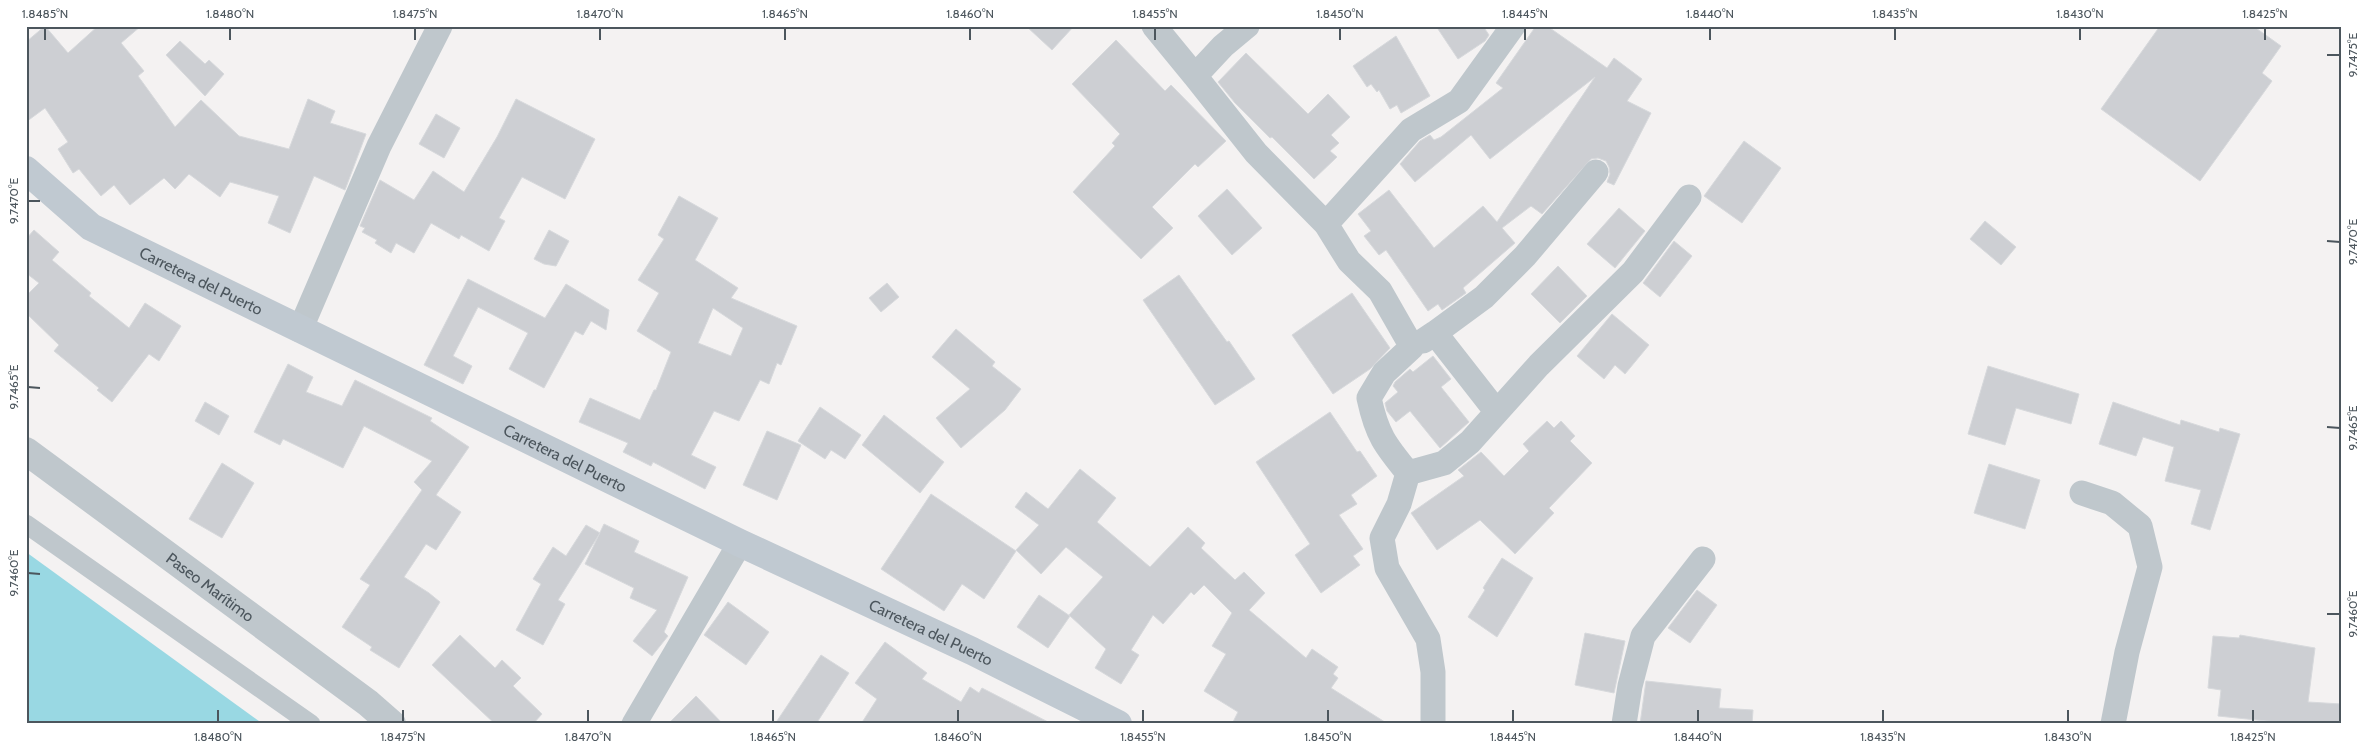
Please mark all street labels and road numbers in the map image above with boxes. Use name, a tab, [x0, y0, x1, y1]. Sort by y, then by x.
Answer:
street label: Carretera del Puerto	[136, 243, 266, 319]
street label: Carretera del Puerto	[500, 420, 630, 497]
street label: Paseo Marítimo	[162, 549, 258, 626]
street label: Carretera del Puerto	[866, 595, 996, 670]

